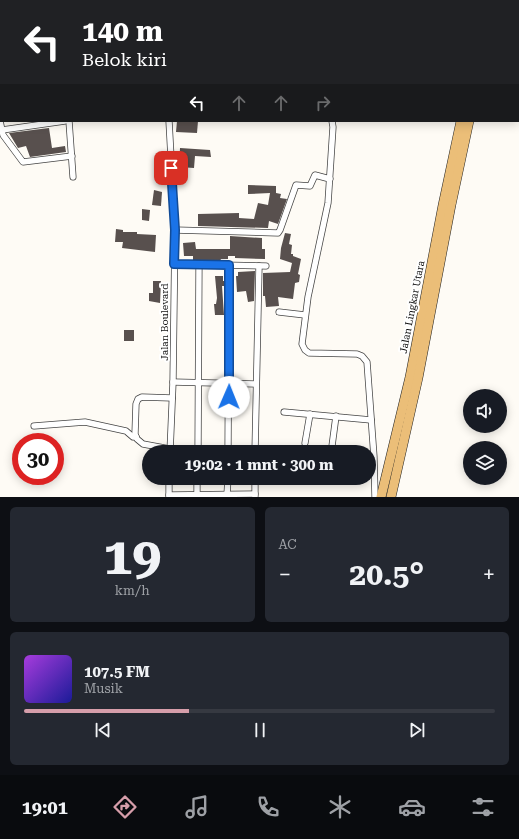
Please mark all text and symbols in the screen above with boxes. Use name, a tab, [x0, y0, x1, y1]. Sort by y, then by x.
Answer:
text: 140 m	[82, 15, 163, 48]
icon: left	[16, 16, 68, 68]
text: Belok kiri	[82, 49, 167, 70]
icon: left	[186, 92, 208, 114]
icon: ahead	[228, 92, 250, 114]
icon: ahead	[270, 92, 292, 114]
icon: right	[312, 92, 334, 114]
pin	[154, 151, 188, 185]
icon: arrive	[160, 157, 182, 179]
street label: Jalan Lingkar Utara	[398, 259, 427, 354]
street label: Jalan Boulevard	[159, 283, 170, 361]
position arrow	[208, 376, 250, 418]
map controls	[463, 389, 507, 485]
button: sound	[463, 389, 507, 433]
speed limit sign: 30	[12, 433, 64, 485]
button: layers	[463, 441, 507, 485]
text: 19:02 · 1 mnt · 300 m	[184, 456, 334, 474]
text: 19	[103, 526, 161, 587]
text: AC	[279, 537, 297, 552]
text: 20.5°	[349, 557, 424, 592]
text: −	[279, 562, 291, 587]
text: +	[483, 562, 495, 587]
text: km/h	[115, 583, 150, 598]
text: 107.5 FM	[84, 663, 150, 681]
text: Musik	[84, 681, 123, 696]
icon: previous	[92, 719, 114, 741]
icon: pause	[249, 719, 271, 741]
icon: next	[406, 719, 428, 741]
icon: directions	[111, 793, 139, 821]
icon: music	[183, 793, 211, 821]
icon: phone	[254, 793, 282, 821]
icon: climate	[326, 793, 354, 821]
icon: car	[398, 793, 426, 821]
icon: filters	[469, 793, 497, 821]
text: 19:01	[22, 797, 68, 818]

